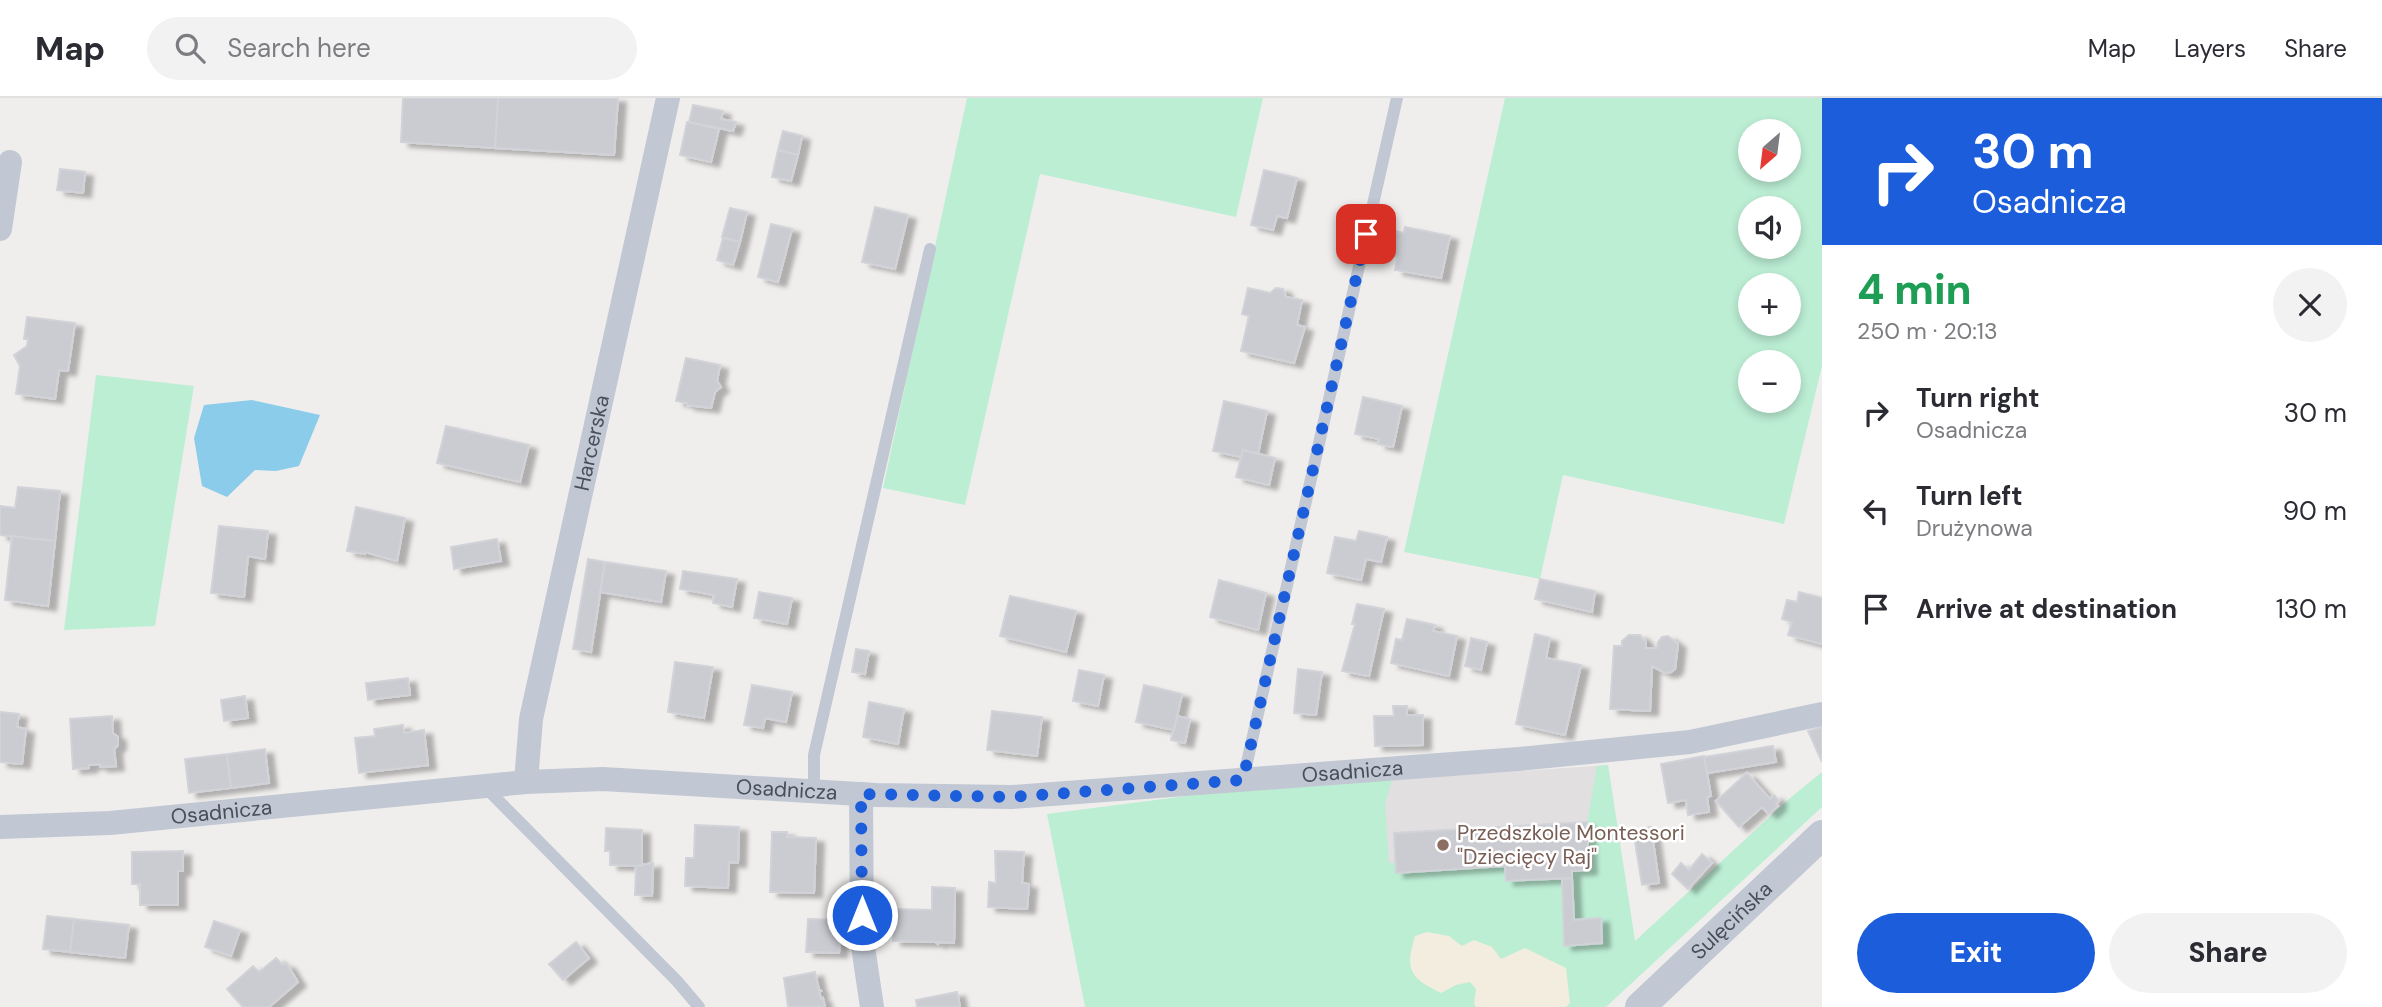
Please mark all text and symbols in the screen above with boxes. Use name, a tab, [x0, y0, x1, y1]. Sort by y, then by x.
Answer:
search box	[147, 17, 637, 80]
text: Map	[35, 27, 105, 70]
icon: search	[171, 29, 209, 67]
text: Search here	[227, 31, 371, 65]
text: Map	[2088, 33, 2136, 64]
text: Layers	[2174, 33, 2246, 64]
text: Share	[2284, 33, 2347, 64]
north arrow	[1738, 119, 1801, 182]
map controls	[1738, 119, 1801, 413]
text: 30 m	[1972, 119, 2094, 183]
icon: right	[1857, 126, 1948, 217]
text: Osadnicza	[1972, 181, 2127, 223]
button: sound	[1738, 196, 1801, 259]
pin	[1336, 204, 1396, 264]
icon: arrive	[1347, 215, 1385, 253]
text: 4 min	[1857, 262, 1972, 317]
button: close	[2273, 268, 2347, 342]
button: +	[1738, 273, 1801, 336]
text: 250 m · 20:13	[1857, 316, 1998, 346]
button: −	[1738, 350, 1801, 413]
text: Turn right	[1916, 381, 2040, 415]
street label: Harcerska	[568, 392, 616, 493]
icon: right	[1857, 394, 1895, 432]
text: 30 m	[2284, 396, 2347, 430]
text: Osadnicza	[1916, 415, 2027, 445]
text: Turn left	[1916, 479, 2023, 513]
icon: left	[1857, 492, 1895, 530]
text: 90 m	[2283, 494, 2347, 528]
text: Drużynowa	[1916, 513, 2033, 543]
icon: arrive	[1857, 590, 1895, 628]
text: Arrive at destination	[1916, 592, 2177, 626]
text: 130 m	[2276, 592, 2347, 626]
street label: Osadnicza	[1301, 754, 1404, 789]
street label: Osadnicza	[735, 773, 838, 807]
street label: Osadnicza	[169, 793, 273, 831]
place label: Przedszkole Montessori "Dziecięcy Raj"	[1457, 819, 1685, 871]
marker: Przedszkole Montessori "Dziecięcy Raj"	[1435, 837, 1451, 853]
street label: Sulęcińska	[1685, 875, 1778, 966]
position arrow	[825, 878, 899, 952]
button: Exit	[1857, 913, 2095, 993]
button: Share	[2109, 913, 2347, 993]

